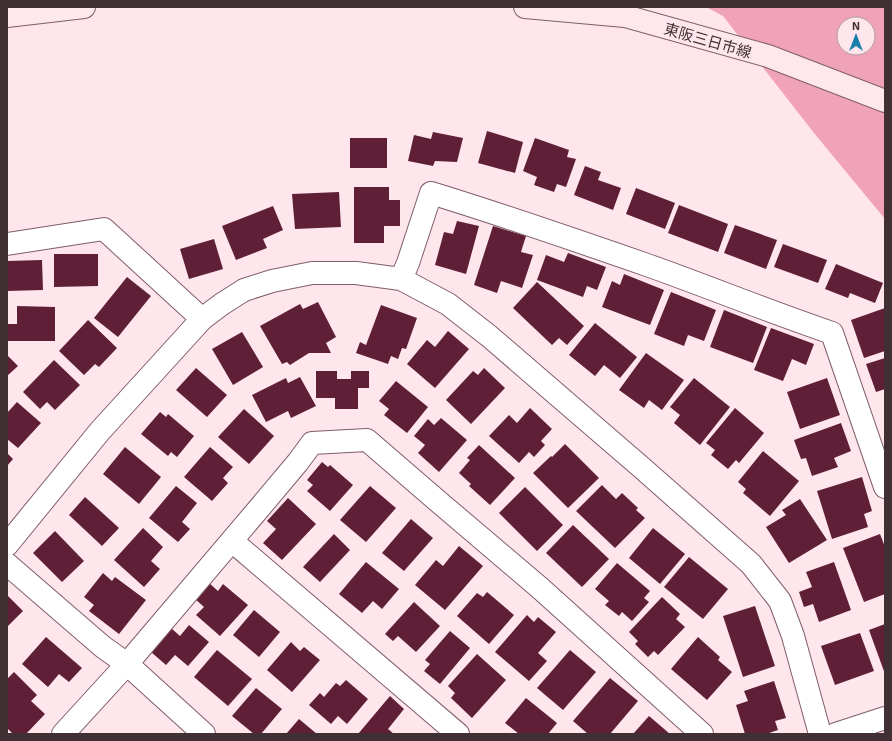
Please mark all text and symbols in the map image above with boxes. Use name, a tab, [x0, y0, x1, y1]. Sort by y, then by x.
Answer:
north arrow	[836, 16, 876, 56]
street label: 東阪三日市線	[662, 19, 754, 61]
text: N	[852, 19, 860, 32]

